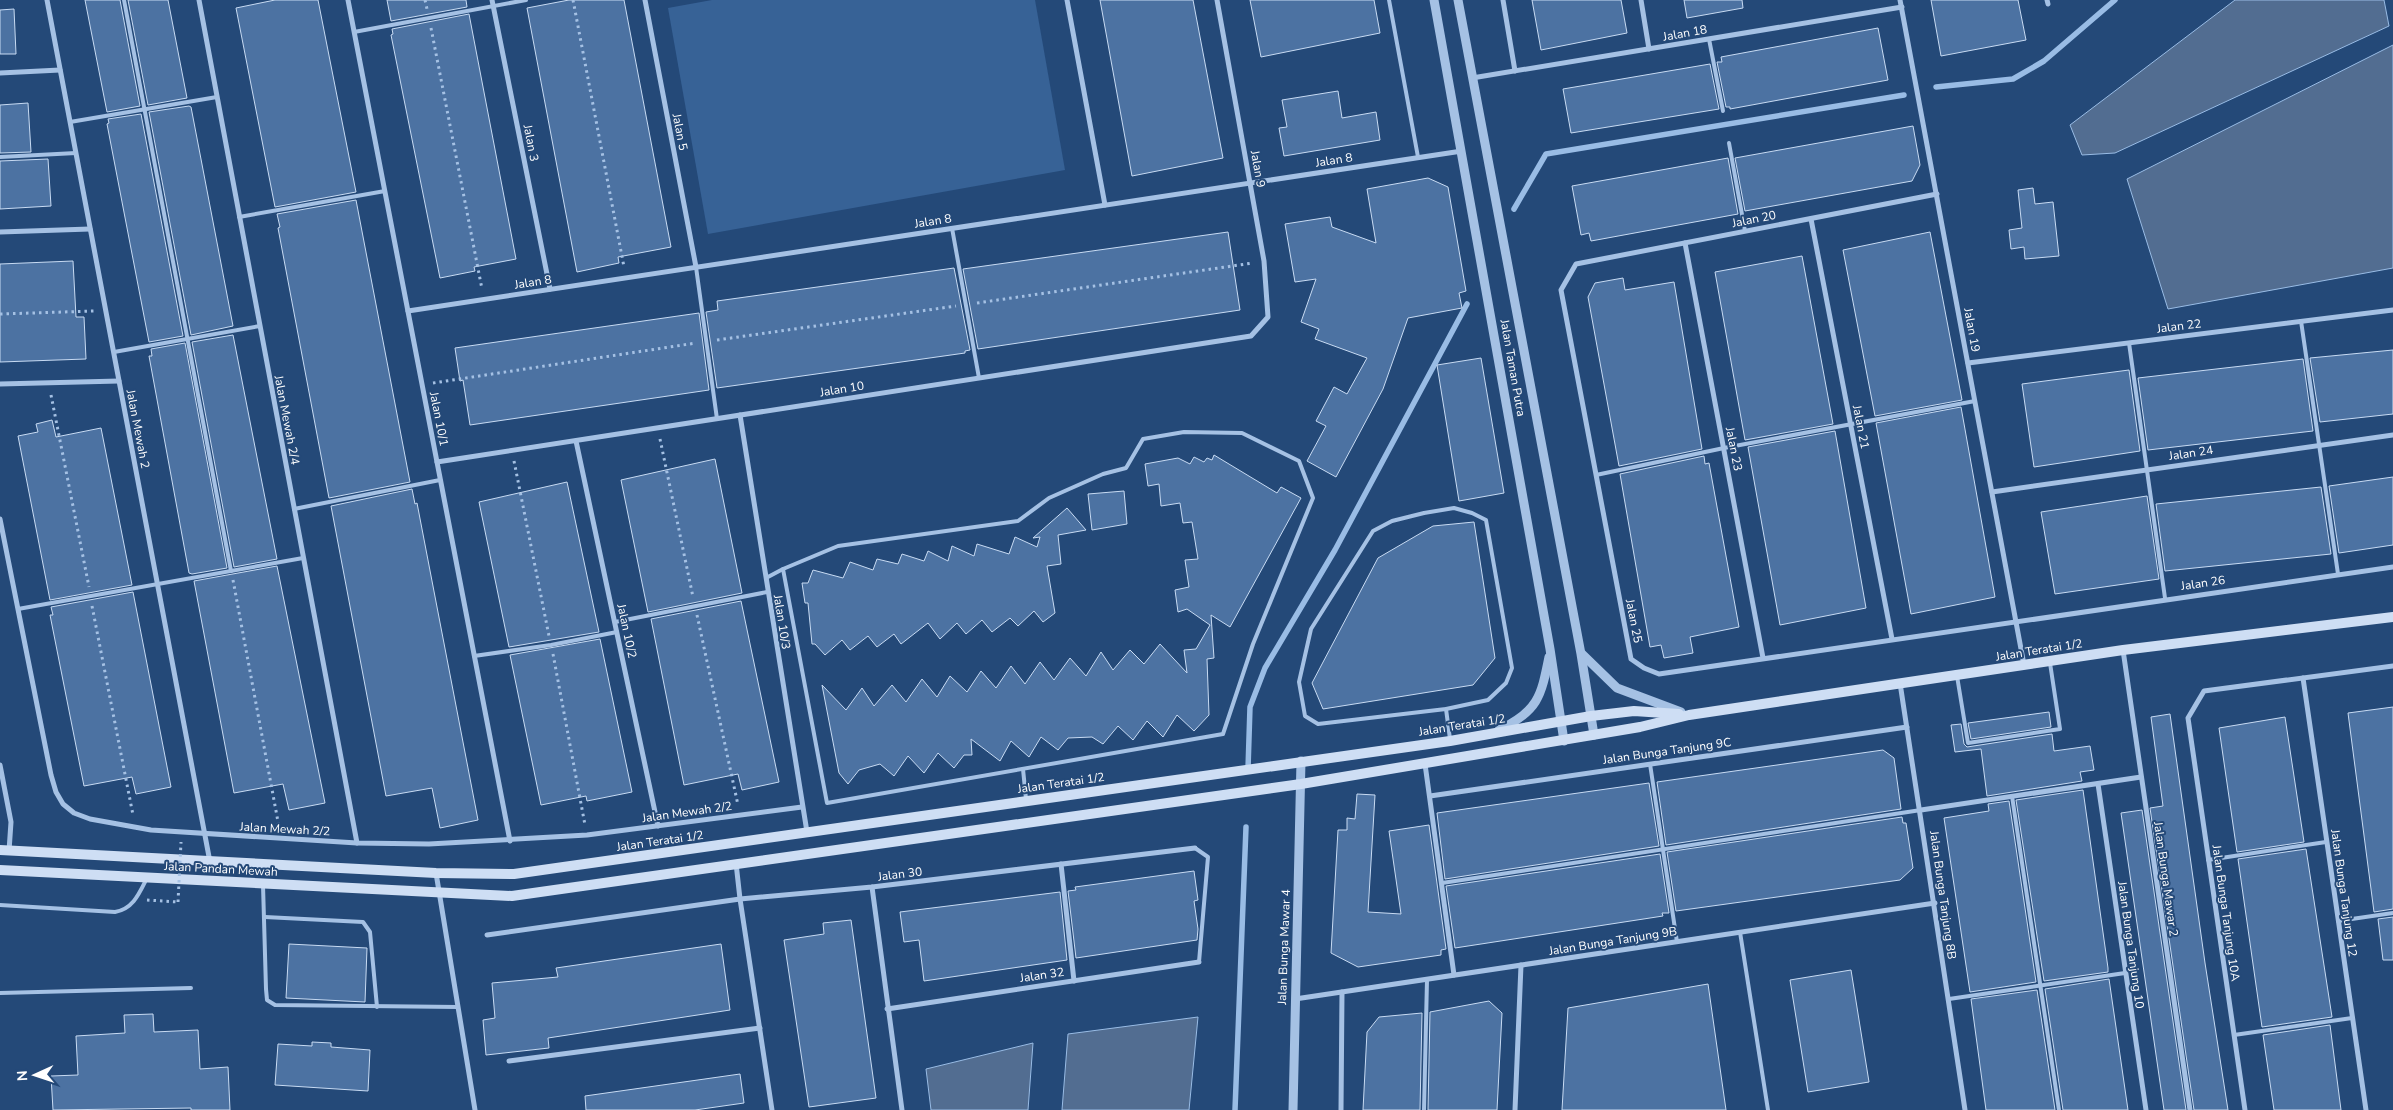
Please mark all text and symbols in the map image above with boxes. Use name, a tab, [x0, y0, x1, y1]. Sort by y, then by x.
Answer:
street label: Jalan 18	[1661, 21, 1708, 45]
street label: Jalan 5	[668, 111, 691, 152]
street label: Jalan 3	[519, 122, 542, 163]
street label: Jalan 9	[1247, 148, 1269, 189]
street label: Jalan 8	[1313, 149, 1354, 171]
street label: Jalan 20	[1730, 207, 1777, 231]
street label: Jalan 8	[912, 210, 953, 232]
street label: Jalan 8	[512, 271, 553, 293]
street label: Jalan 19	[1960, 306, 1984, 353]
street label: Jalan 22	[2155, 315, 2202, 337]
street label: Jalan Taman Putra	[1496, 317, 1529, 418]
street label: Jalan Mewah 2/4	[270, 373, 304, 466]
street label: Jalan 10	[818, 378, 865, 401]
street label: Jalan Mewah 2	[122, 387, 153, 470]
street label: Jalan 10/1	[426, 389, 452, 448]
street label: Jalan 21	[1849, 403, 1873, 450]
street label: Jalan 23	[1722, 425, 1746, 472]
street label: Jalan 24	[2167, 442, 2214, 464]
street label: Jalan 26	[2179, 572, 2226, 594]
street label: Jalan 10/3	[770, 593, 794, 650]
street label: Jalan 25	[1622, 597, 1646, 644]
street label: Jalan 10/2	[613, 601, 641, 660]
street label: Jalan Teratai 1/2	[1994, 635, 2084, 665]
street label: Jalan Teratai 1/2	[1417, 710, 1507, 740]
street label: Jalan Bunga Tanjung 9C	[1601, 734, 1732, 768]
street label: Jalan Teratai 1/2	[1016, 769, 1105, 797]
street label: Jalan Mewah 2/2	[640, 798, 733, 826]
street label: Jalan Mewah 2/2	[238, 819, 331, 839]
street label: Jalan Bunga Mawar 2	[2150, 820, 2182, 937]
street label: Jalan Teratai 1/2	[615, 827, 704, 855]
street label: Jalan Bunga Tanjung 12	[2327, 827, 2361, 958]
street label: Jalan Bunga Tanjung 8B	[1926, 829, 1960, 960]
street label: Jalan Bunga Tanjung 10A	[2208, 843, 2244, 982]
street label: Jalan Pandan Mewah	[163, 858, 278, 880]
street label: Jalan 30	[876, 863, 923, 885]
street label: Jalan Bunga Tanjung 10	[2114, 879, 2148, 1010]
street label: Jalan Bunga Mawar 4	[1274, 889, 1294, 1006]
street label: Jalan Bunga Tanjung 9B	[1547, 923, 1678, 959]
street label: Jalan 32	[1018, 964, 1065, 986]
north arrow	[10, 1050, 60, 1100]
text: N	[13, 1070, 32, 1081]

